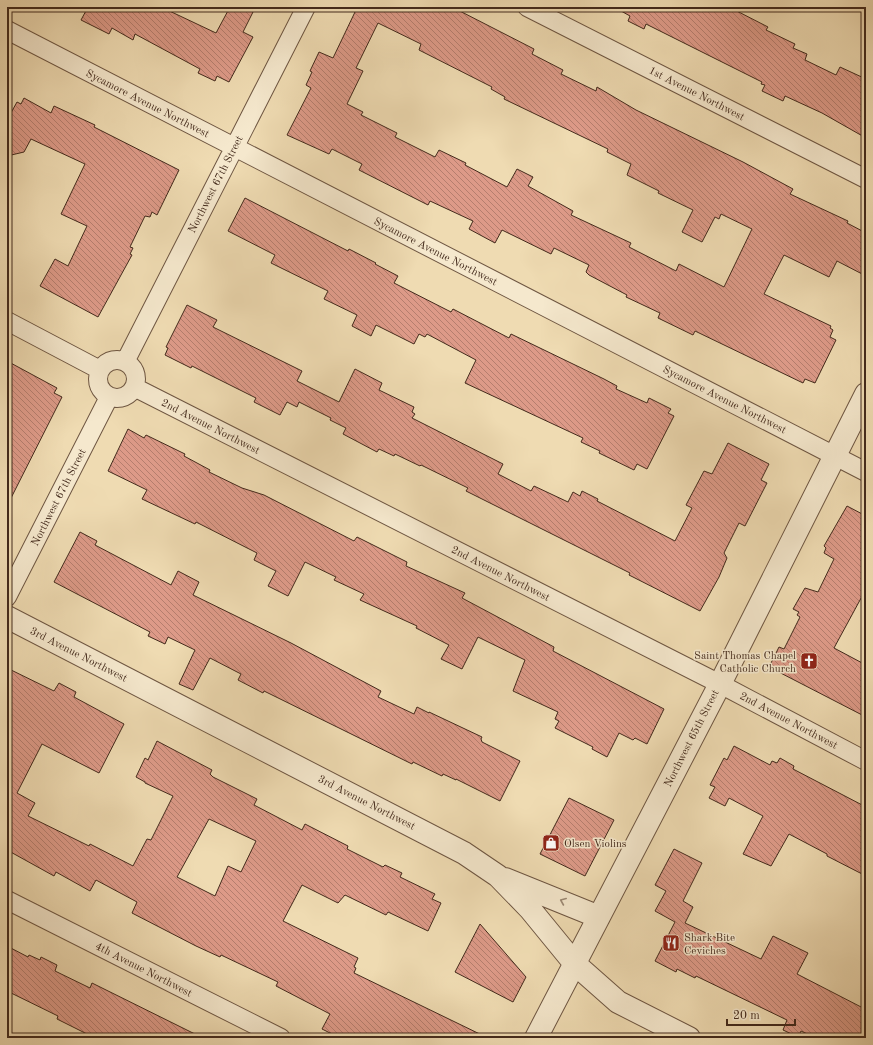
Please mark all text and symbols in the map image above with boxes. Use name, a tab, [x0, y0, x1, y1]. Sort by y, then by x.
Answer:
street label: 1st Avenue Northwest	[647, 65, 746, 123]
street label: Sycamore Avenue Northwest	[84, 68, 211, 140]
street label: Northwest 67th Street	[187, 134, 246, 235]
street label: Sycamore Avenue Northwest	[372, 216, 499, 288]
street label: Sycamore Avenue Northwest	[661, 364, 788, 436]
street label: 2nd Avenue Northwest	[159, 398, 262, 457]
street label: Northwest 67th Street	[30, 447, 89, 548]
street label: 2nd Avenue Northwest	[449, 545, 552, 604]
street label: 3rd Avenue Northwest	[28, 626, 129, 685]
place label: Saint Thomas Chapel Catholic Church	[694, 651, 796, 675]
church icon: Saint Thomas Chapel Catholic Church	[799, 651, 819, 671]
street label: Northwest 65th Street	[663, 688, 722, 789]
street label: 2nd Avenue Northwest	[738, 691, 839, 752]
street label: 3rd Avenue Northwest	[316, 774, 417, 833]
shop icon: Olsen Violins	[541, 833, 561, 853]
place label: Olsen Violins	[564, 839, 627, 850]
one-way arrow	[559, 898, 567, 906]
restaurant icon: Shark Bite Ceviches	[661, 933, 681, 953]
place label: Shark Bite Ceviches	[684, 933, 735, 957]
street label: 4th Avenue Northwest	[93, 941, 194, 1000]
scale bar	[727, 1001, 795, 1027]
text: 20 m	[733, 1010, 760, 1022]

